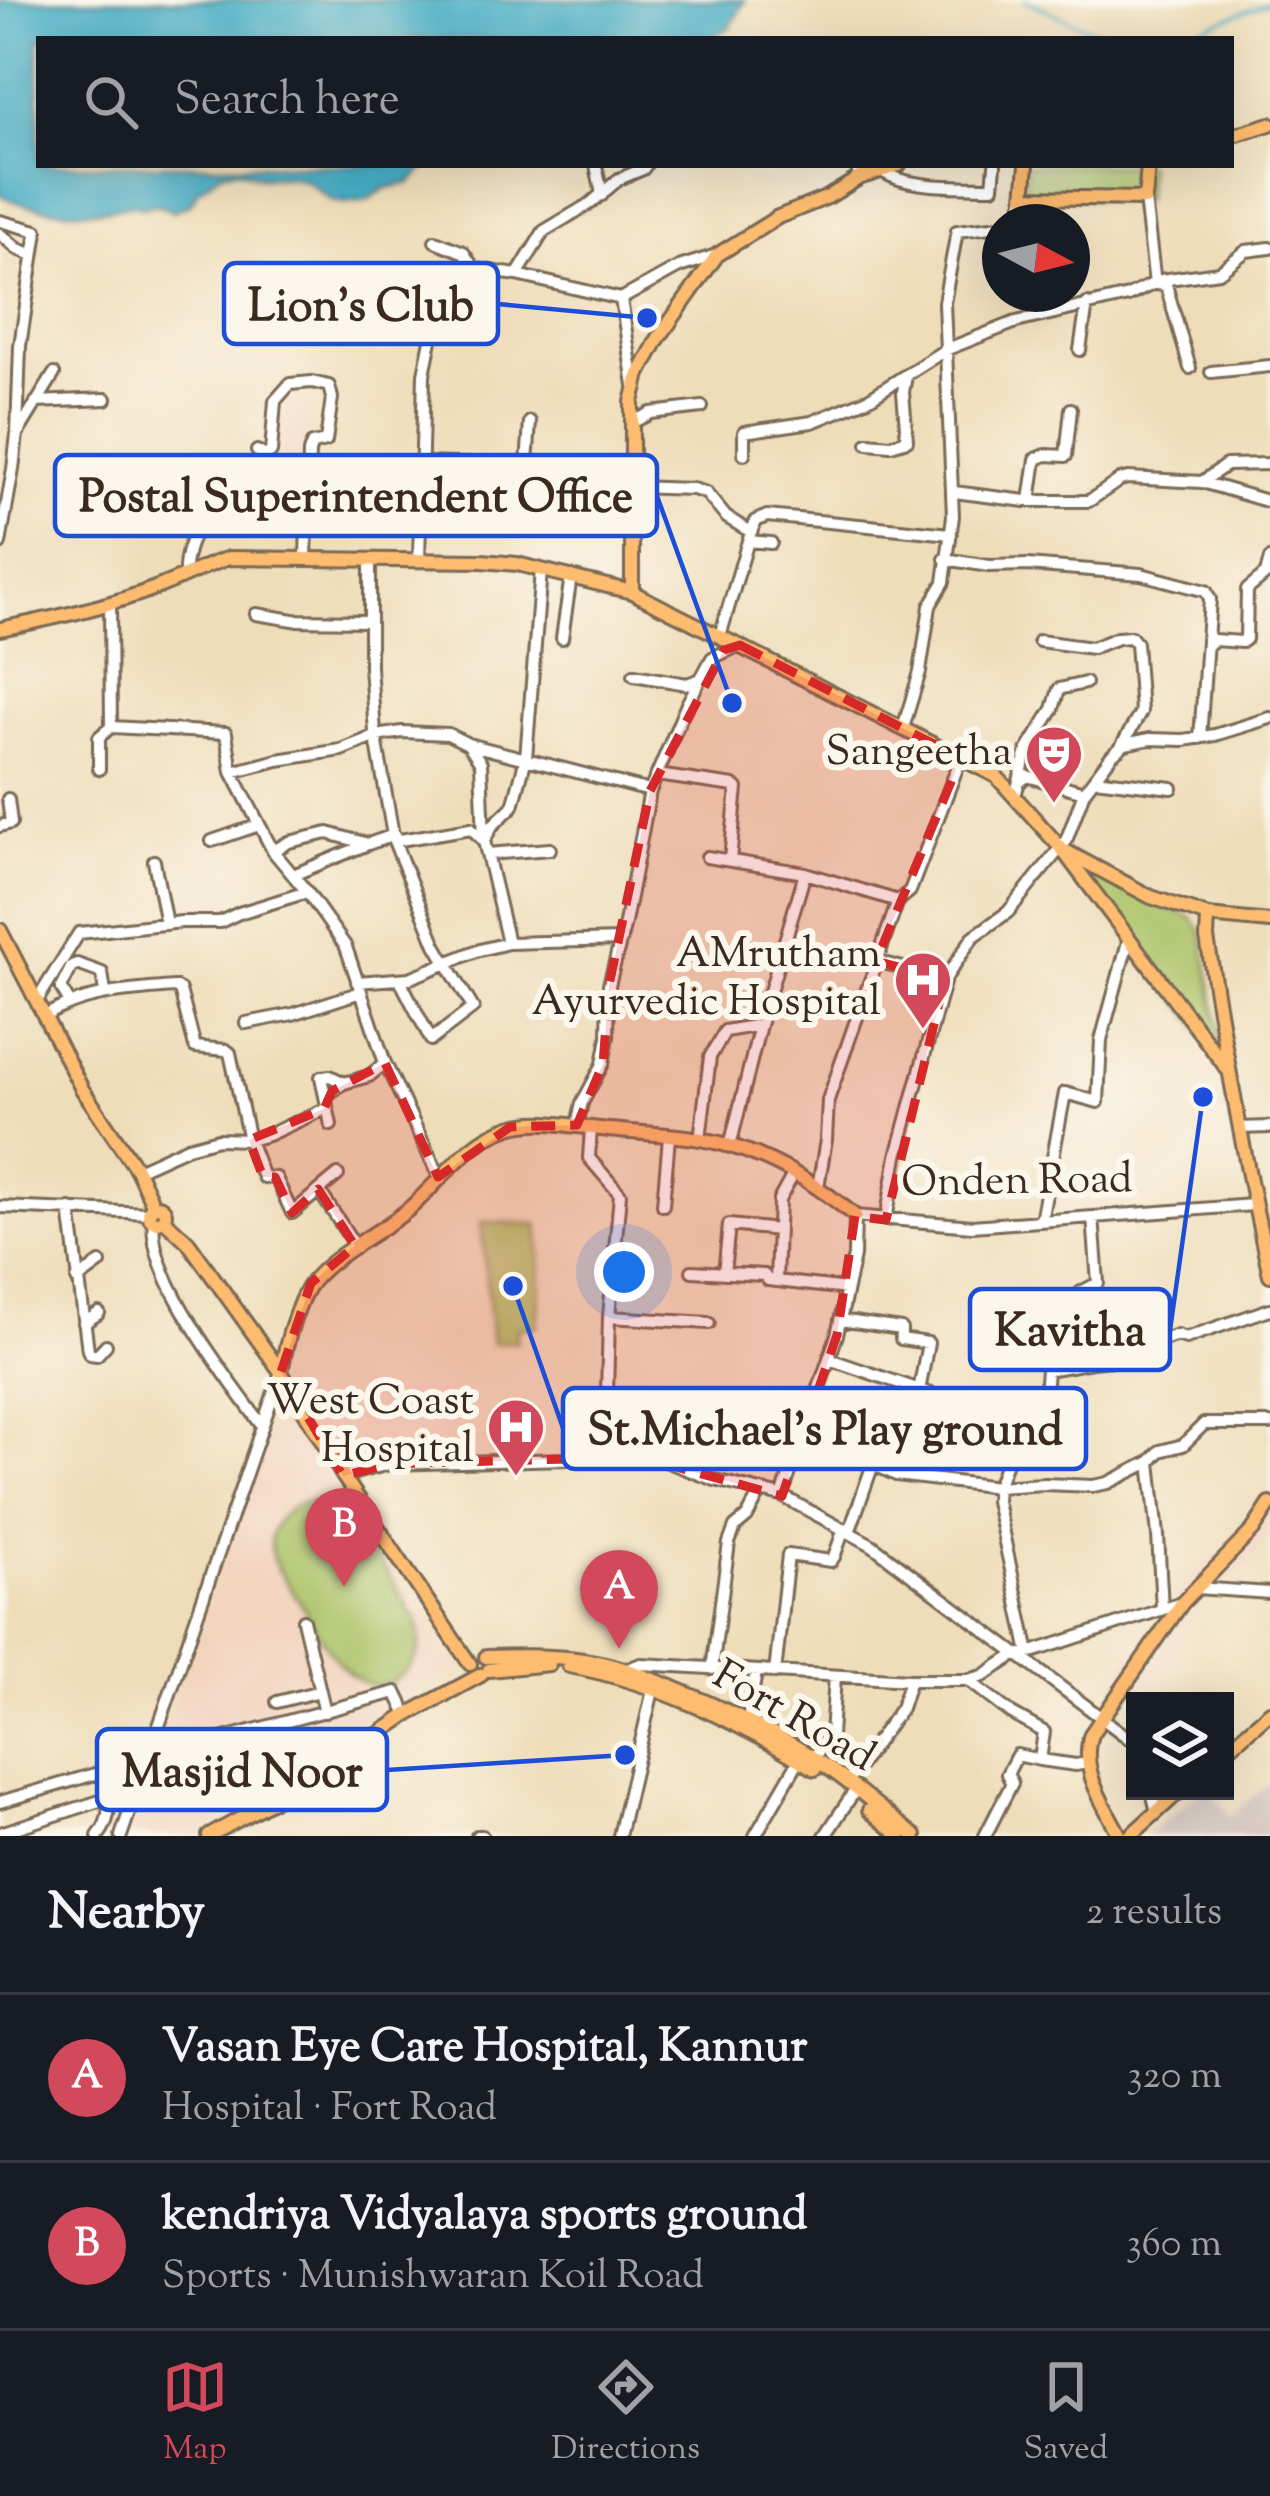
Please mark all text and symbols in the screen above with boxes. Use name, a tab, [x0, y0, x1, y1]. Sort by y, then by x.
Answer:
search box	[36, 36, 1234, 168]
icon: search	[78, 69, 144, 135]
text: Search here	[174, 70, 400, 135]
north arrow	[982, 204, 1090, 312]
callout: Lion's Club	[224, 263, 498, 344]
text: Lion's Club	[248, 277, 474, 342]
callout: Postal Superintendent Office	[55, 455, 657, 536]
text: Postal Superintendent Office	[79, 468, 633, 533]
theatre icon: Sangeetha	[1023, 723, 1085, 805]
place label: Sangeetha	[826, 724, 1012, 784]
place label: AMrutham Ayurvedic Hospital	[531, 926, 881, 1034]
hospital icon: AMrutham Ayurvedic Hospital	[892, 949, 954, 1031]
street label: Onden Road	[901, 1151, 1133, 1215]
your location	[594, 1242, 654, 1302]
callout: Kavitha	[970, 1289, 1170, 1370]
text: Kavitha	[994, 1302, 1146, 1367]
place label: West Coast Hospital	[266, 1373, 474, 1481]
callout: St.Michael's Play ground	[563, 1388, 1086, 1469]
hospital icon: West Coast Hospital	[485, 1396, 547, 1478]
text: St.Michael's Play ground	[587, 1401, 1063, 1466]
pin: B	[305, 1488, 383, 1587]
pin: A	[580, 1550, 658, 1649]
street label: Fort Road	[700, 1647, 886, 1789]
map controls	[1126, 1692, 1234, 1800]
button: layers	[1126, 1692, 1234, 1800]
callout: Masjid Noor	[97, 1729, 387, 1810]
text: Masjid Noor	[121, 1743, 363, 1808]
text: Nearby	[48, 1878, 205, 1951]
text: 2 results	[1086, 1886, 1222, 1942]
text: Vasan Eye Care Hospital, Kannur	[162, 2017, 807, 2082]
text: A	[71, 2050, 103, 2106]
text: 320 m	[1127, 2050, 1222, 2106]
text: Hospital · Fort Road	[162, 2082, 497, 2138]
text: kendriya Vidyalaya sports ground	[162, 2185, 807, 2250]
text: B	[75, 2218, 99, 2274]
text: 360 m	[1126, 2218, 1222, 2274]
text: Sports · Munishwaran Koil Road	[162, 2250, 704, 2306]
tab: Map	[162, 2354, 228, 2474]
tab: Directions	[551, 2354, 700, 2474]
tab: Saved	[1024, 2354, 1108, 2474]

